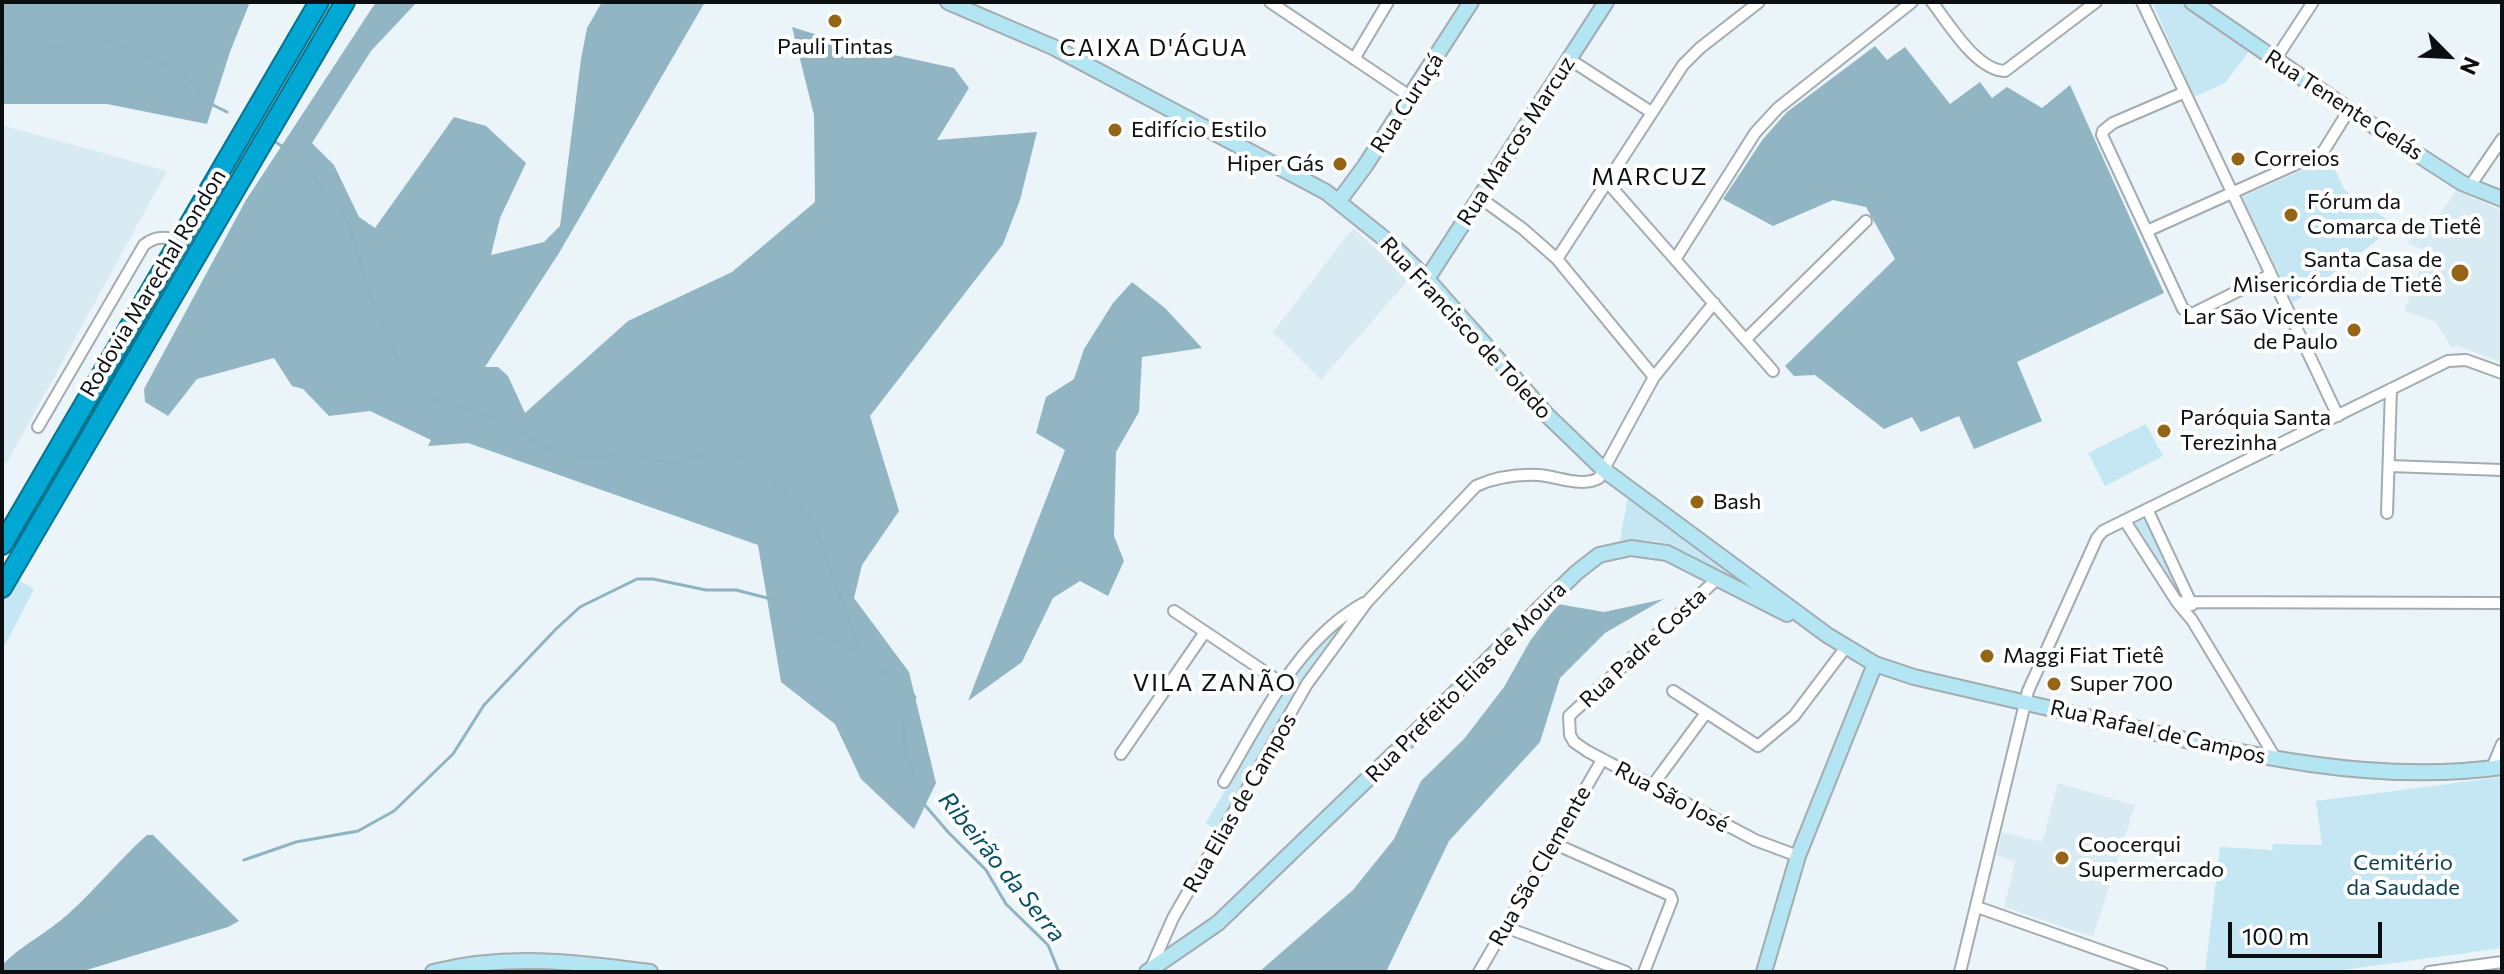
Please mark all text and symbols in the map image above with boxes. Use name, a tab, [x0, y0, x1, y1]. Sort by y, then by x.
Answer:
marker: Pauli Tintas	[826, 12, 844, 30]
north arrow	[2408, 16, 2488, 96]
place label: Pauli Tintas	[777, 34, 893, 60]
district label: CAIXA D'ÁGUA	[1059, 34, 1249, 62]
street label: Rua Tenente Gelás	[2260, 44, 2428, 166]
street label: Rua Curuçá	[1365, 48, 1449, 158]
street label: Rua Marcos Marcuz	[1451, 52, 1581, 230]
text: N	[2455, 53, 2486, 79]
place label: Edifício Estilo	[1131, 117, 1267, 143]
marker: Edifício Estilo	[1106, 121, 1124, 139]
place label: Correios	[2254, 146, 2340, 172]
marker: Correios	[2229, 150, 2247, 168]
place label: Hiper Gás	[1227, 151, 1324, 177]
marker: Hiper Gás	[1331, 155, 1349, 173]
district label: MARCUZ	[1591, 163, 1709, 191]
street label: Rodovia Marechal Rondon	[75, 164, 231, 402]
place label: Fórum da Comarca de Tietê	[2307, 189, 2481, 240]
marker: Fórum da Comarca de Tietê	[2282, 206, 2300, 224]
street label: Rua Francisco de Toledo	[1375, 231, 1557, 425]
place label: Santa Casa de Misericórdia de Tietê	[2233, 247, 2442, 298]
marker: Santa Casa de Misericórdia de Tietê	[2449, 262, 2471, 284]
place label: Lar São Vicente de Paulo	[2183, 304, 2338, 356]
marker: Lar São Vicente de Paulo	[2345, 321, 2363, 339]
place label: Paróquia Santa Terezinha	[2180, 405, 2331, 456]
marker: Paróquia Santa Terezinha	[2155, 422, 2173, 440]
place label: Bash	[1713, 489, 1761, 515]
marker: Bash	[1688, 493, 1706, 511]
street label: Rua Prefeito Elias de Moura	[1360, 576, 1572, 788]
street label: Rua Padre Costa	[1574, 583, 1712, 713]
place label: Maggi Fiat Tietê	[2003, 643, 2164, 669]
marker: Maggi Fiat Tietê	[1978, 647, 1996, 665]
district label: VILA ZANÃO	[1133, 669, 1297, 697]
place label: Super 700	[2070, 671, 2173, 697]
marker: Super 700	[2045, 675, 2063, 693]
street label: Rua Rafael de Campos	[2048, 694, 2268, 770]
street label: Rua Elias de Campos	[1178, 709, 1302, 897]
street label: Rua São José	[1611, 756, 1733, 838]
street label: Rua São Clemente	[1483, 781, 1597, 951]
water label: Ribeirão da Serra	[933, 786, 1071, 948]
place label: Coocerqui Supermercado	[2078, 832, 2224, 884]
marker: Coocerqui Supermercado	[2053, 849, 2071, 867]
park label: Cemitério da Saudade	[2346, 850, 2460, 902]
scale bar	[2232, 906, 2386, 956]
text: 100 m	[2242, 921, 2309, 950]

